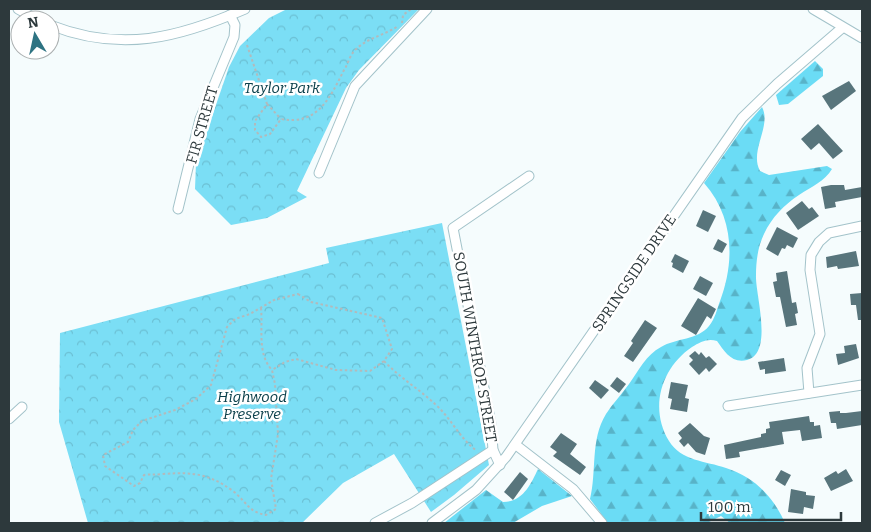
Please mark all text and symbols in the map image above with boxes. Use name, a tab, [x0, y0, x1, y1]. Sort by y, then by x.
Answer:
north arrow	[10, 10, 60, 60]
text: N	[26, 13, 40, 32]
park label: Taylor Park	[244, 79, 321, 97]
street label: FIR STREET	[182, 84, 222, 166]
street label: SPRINGSIDE DRIVE	[588, 211, 680, 335]
street label: SOUTH WINTHROP STREET	[449, 250, 501, 444]
park label: Highwood Preserve	[217, 388, 287, 423]
scale bar	[701, 490, 841, 522]
text: 100 m	[708, 498, 751, 516]

